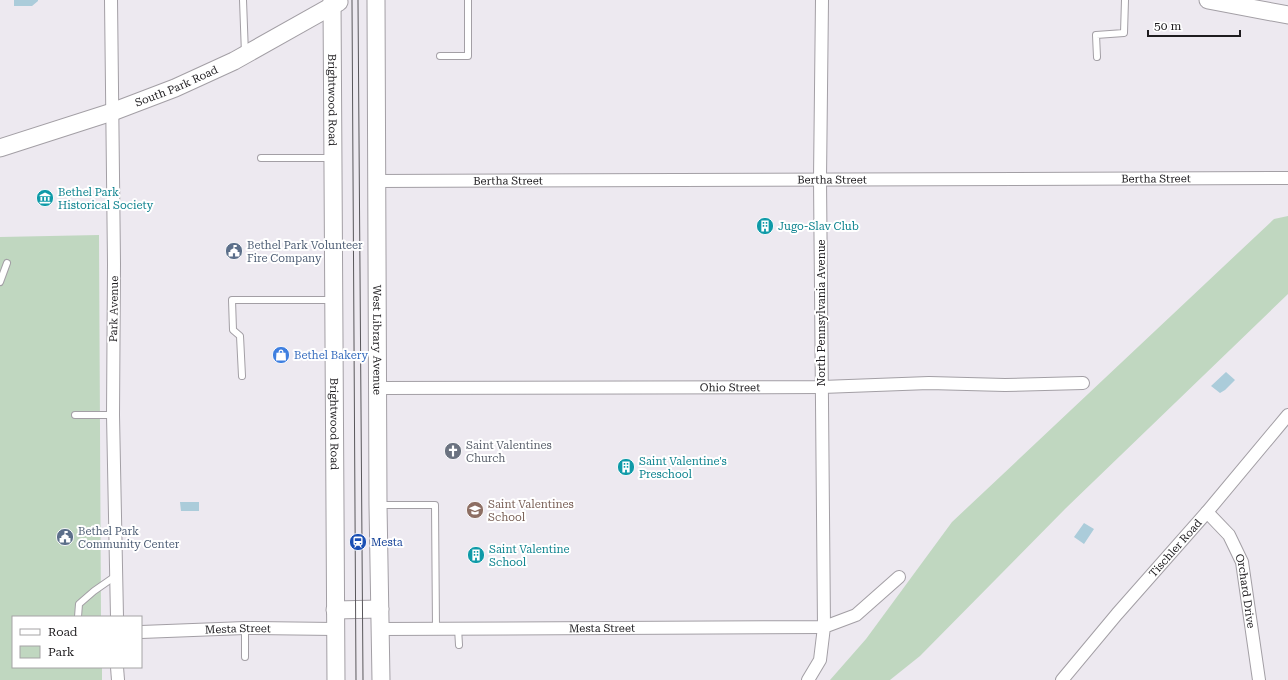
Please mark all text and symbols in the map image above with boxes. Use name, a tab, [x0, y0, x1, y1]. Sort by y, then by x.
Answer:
scale bar	[1148, 12, 1240, 38]
text: 50 m	[1154, 19, 1181, 33]
street label: Brightwood Road	[326, 54, 339, 146]
street label: South Park Road	[133, 63, 220, 109]
street label: Bertha Street	[1121, 172, 1191, 185]
street label: Bertha Street	[797, 173, 867, 186]
street label: Bertha Street	[473, 174, 543, 187]
place label: Bethel Park Historical Society	[58, 186, 154, 212]
museum icon: Bethel Park Historical Society	[35, 188, 55, 208]
building icon: Jugo-Slav Club	[755, 216, 775, 236]
place label: Jugo-Slav Club	[778, 220, 859, 233]
place label: Bethel Park Volunteer Fire Company	[247, 239, 363, 265]
street label: North Pennsylvania Avenue	[815, 239, 828, 387]
public building icon: Bethel Park Volunteer Fire Company	[224, 241, 244, 261]
street label: Park Avenue	[107, 276, 121, 342]
street label: West Library Avenue	[371, 285, 384, 395]
shop icon: Bethel Bakery	[271, 345, 291, 365]
place label: Bethel Bakery	[294, 349, 368, 362]
street label: Brightwood Road	[328, 378, 341, 470]
street label: Ohio Street	[700, 381, 760, 394]
place label: Saint Valentines Church	[466, 439, 552, 465]
church icon: Saint Valentines Church	[443, 441, 463, 461]
place label: Saint Valentine's Preschool	[639, 455, 727, 481]
building icon: Saint Valentine's Preschool	[616, 457, 636, 477]
place label: Saint Valentines School	[488, 498, 574, 524]
school or university icon: Saint Valentines School	[465, 500, 485, 520]
street label: Tischler Road	[1146, 516, 1204, 580]
place label: Bethel Park Community Center	[78, 525, 180, 551]
public building icon: Bethel Park Community Center	[55, 527, 75, 547]
station icon: Mesta	[348, 532, 368, 552]
place label: Mesta	[371, 536, 403, 549]
place label: Saint Valentine School	[489, 543, 570, 569]
building icon: Saint Valentine School	[466, 545, 486, 565]
street label: Orchard Drive	[1232, 552, 1258, 629]
legend	[12, 616, 142, 668]
street label: Mesta Street	[205, 621, 271, 636]
street label: Mesta Street	[569, 621, 635, 635]
text: Road	[48, 625, 78, 639]
text: Park	[48, 645, 75, 659]

